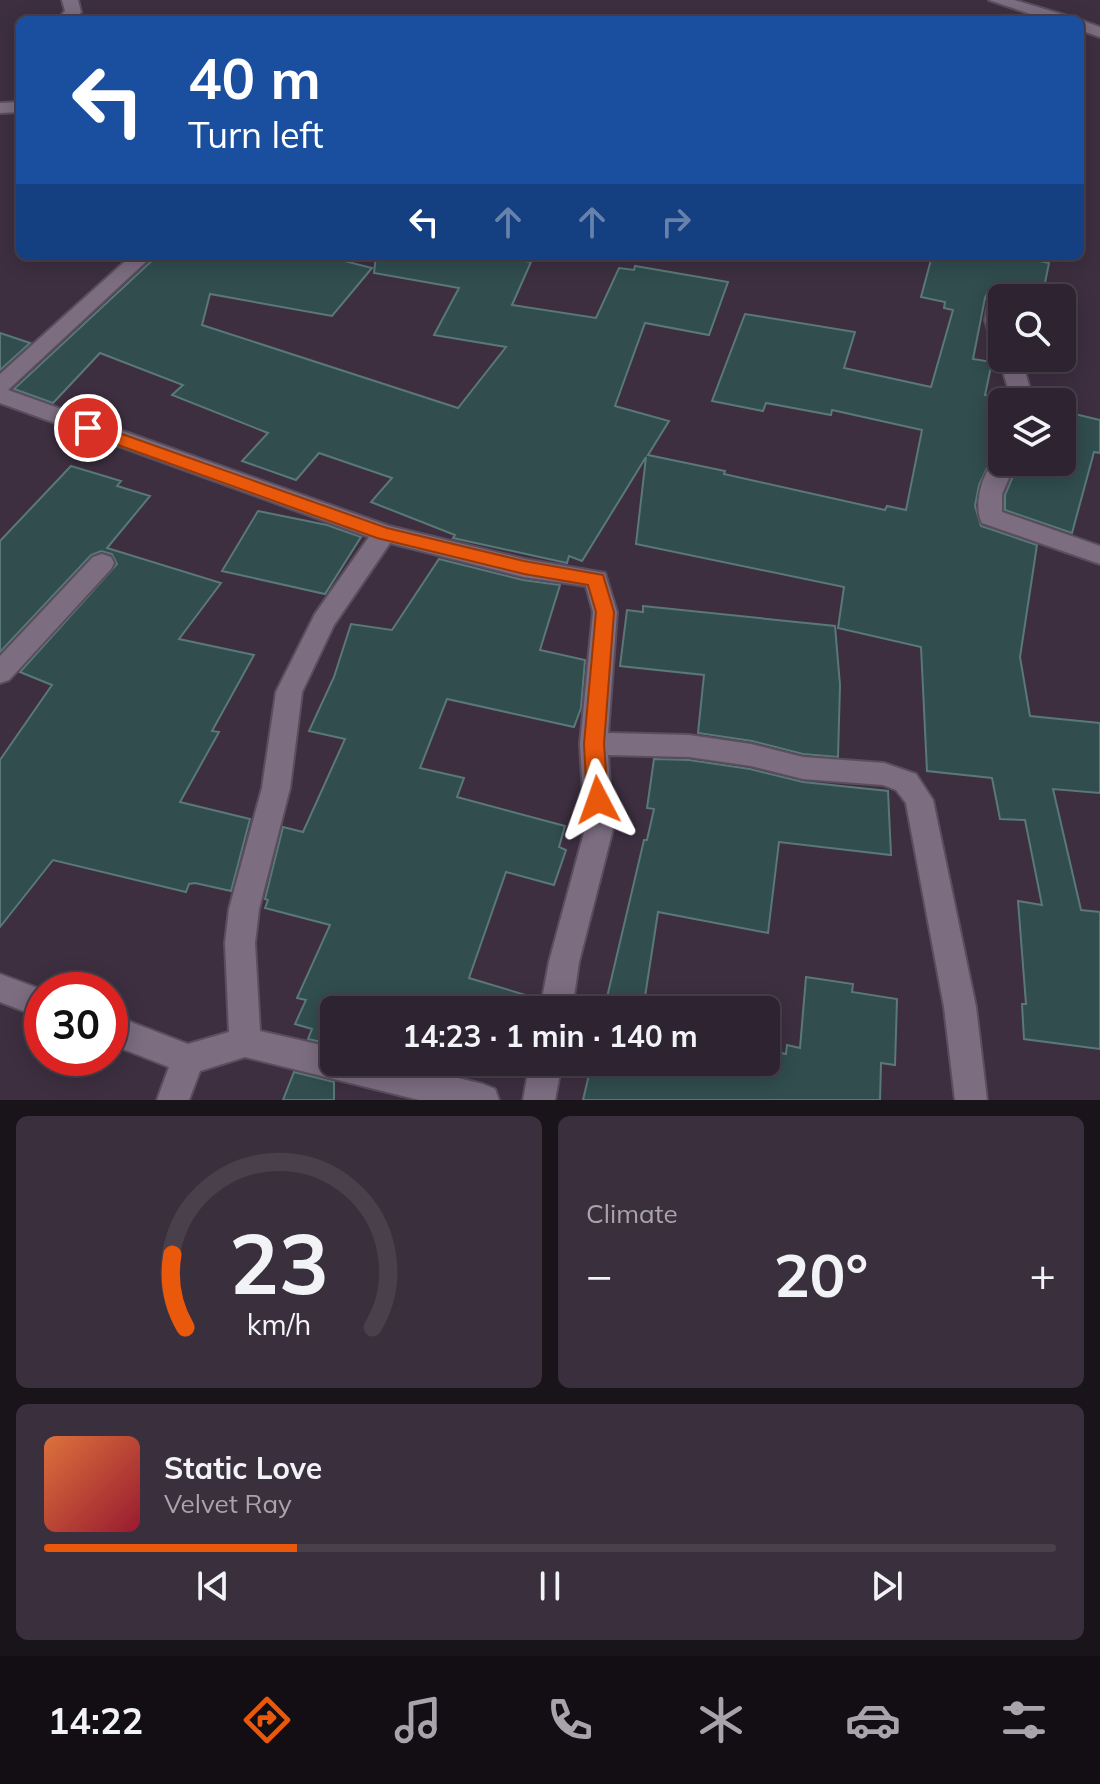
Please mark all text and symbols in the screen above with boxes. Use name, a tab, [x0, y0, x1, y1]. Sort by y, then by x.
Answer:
text: 40 m	[188, 43, 321, 113]
icon: left	[56, 48, 160, 152]
text: Turn left	[188, 112, 324, 157]
icon: left	[402, 200, 446, 244]
icon: ahead	[486, 200, 530, 244]
icon: ahead	[570, 200, 614, 244]
icon: right	[654, 200, 698, 244]
map controls	[988, 284, 1076, 476]
button: search	[988, 284, 1076, 372]
button: layers	[988, 388, 1076, 476]
pin	[54, 394, 122, 462]
icon: arrive	[66, 406, 110, 450]
position arrow	[556, 758, 640, 842]
speed limit sign: 30	[24, 972, 128, 1076]
text: 14:23 · 1 min · 140 m	[402, 1017, 698, 1055]
text: Climate	[586, 1197, 678, 1230]
text: 23	[229, 1210, 329, 1315]
text: 20°	[774, 1237, 868, 1312]
text: −	[586, 1247, 612, 1302]
text: +	[1030, 1247, 1056, 1302]
text: km/h	[247, 1306, 311, 1342]
text: Static Love	[164, 1449, 322, 1487]
text: Velvet Ray	[164, 1487, 292, 1520]
icon: previous	[191, 1564, 235, 1608]
icon: pause	[528, 1564, 572, 1608]
icon: next	[865, 1564, 909, 1608]
icon: directions	[239, 1692, 295, 1748]
icon: music	[390, 1692, 446, 1748]
icon: phone	[542, 1692, 598, 1748]
icon: climate	[693, 1692, 749, 1748]
icon: car	[845, 1692, 901, 1748]
icon: filters	[996, 1692, 1052, 1748]
text: 14:22	[48, 1698, 143, 1743]

